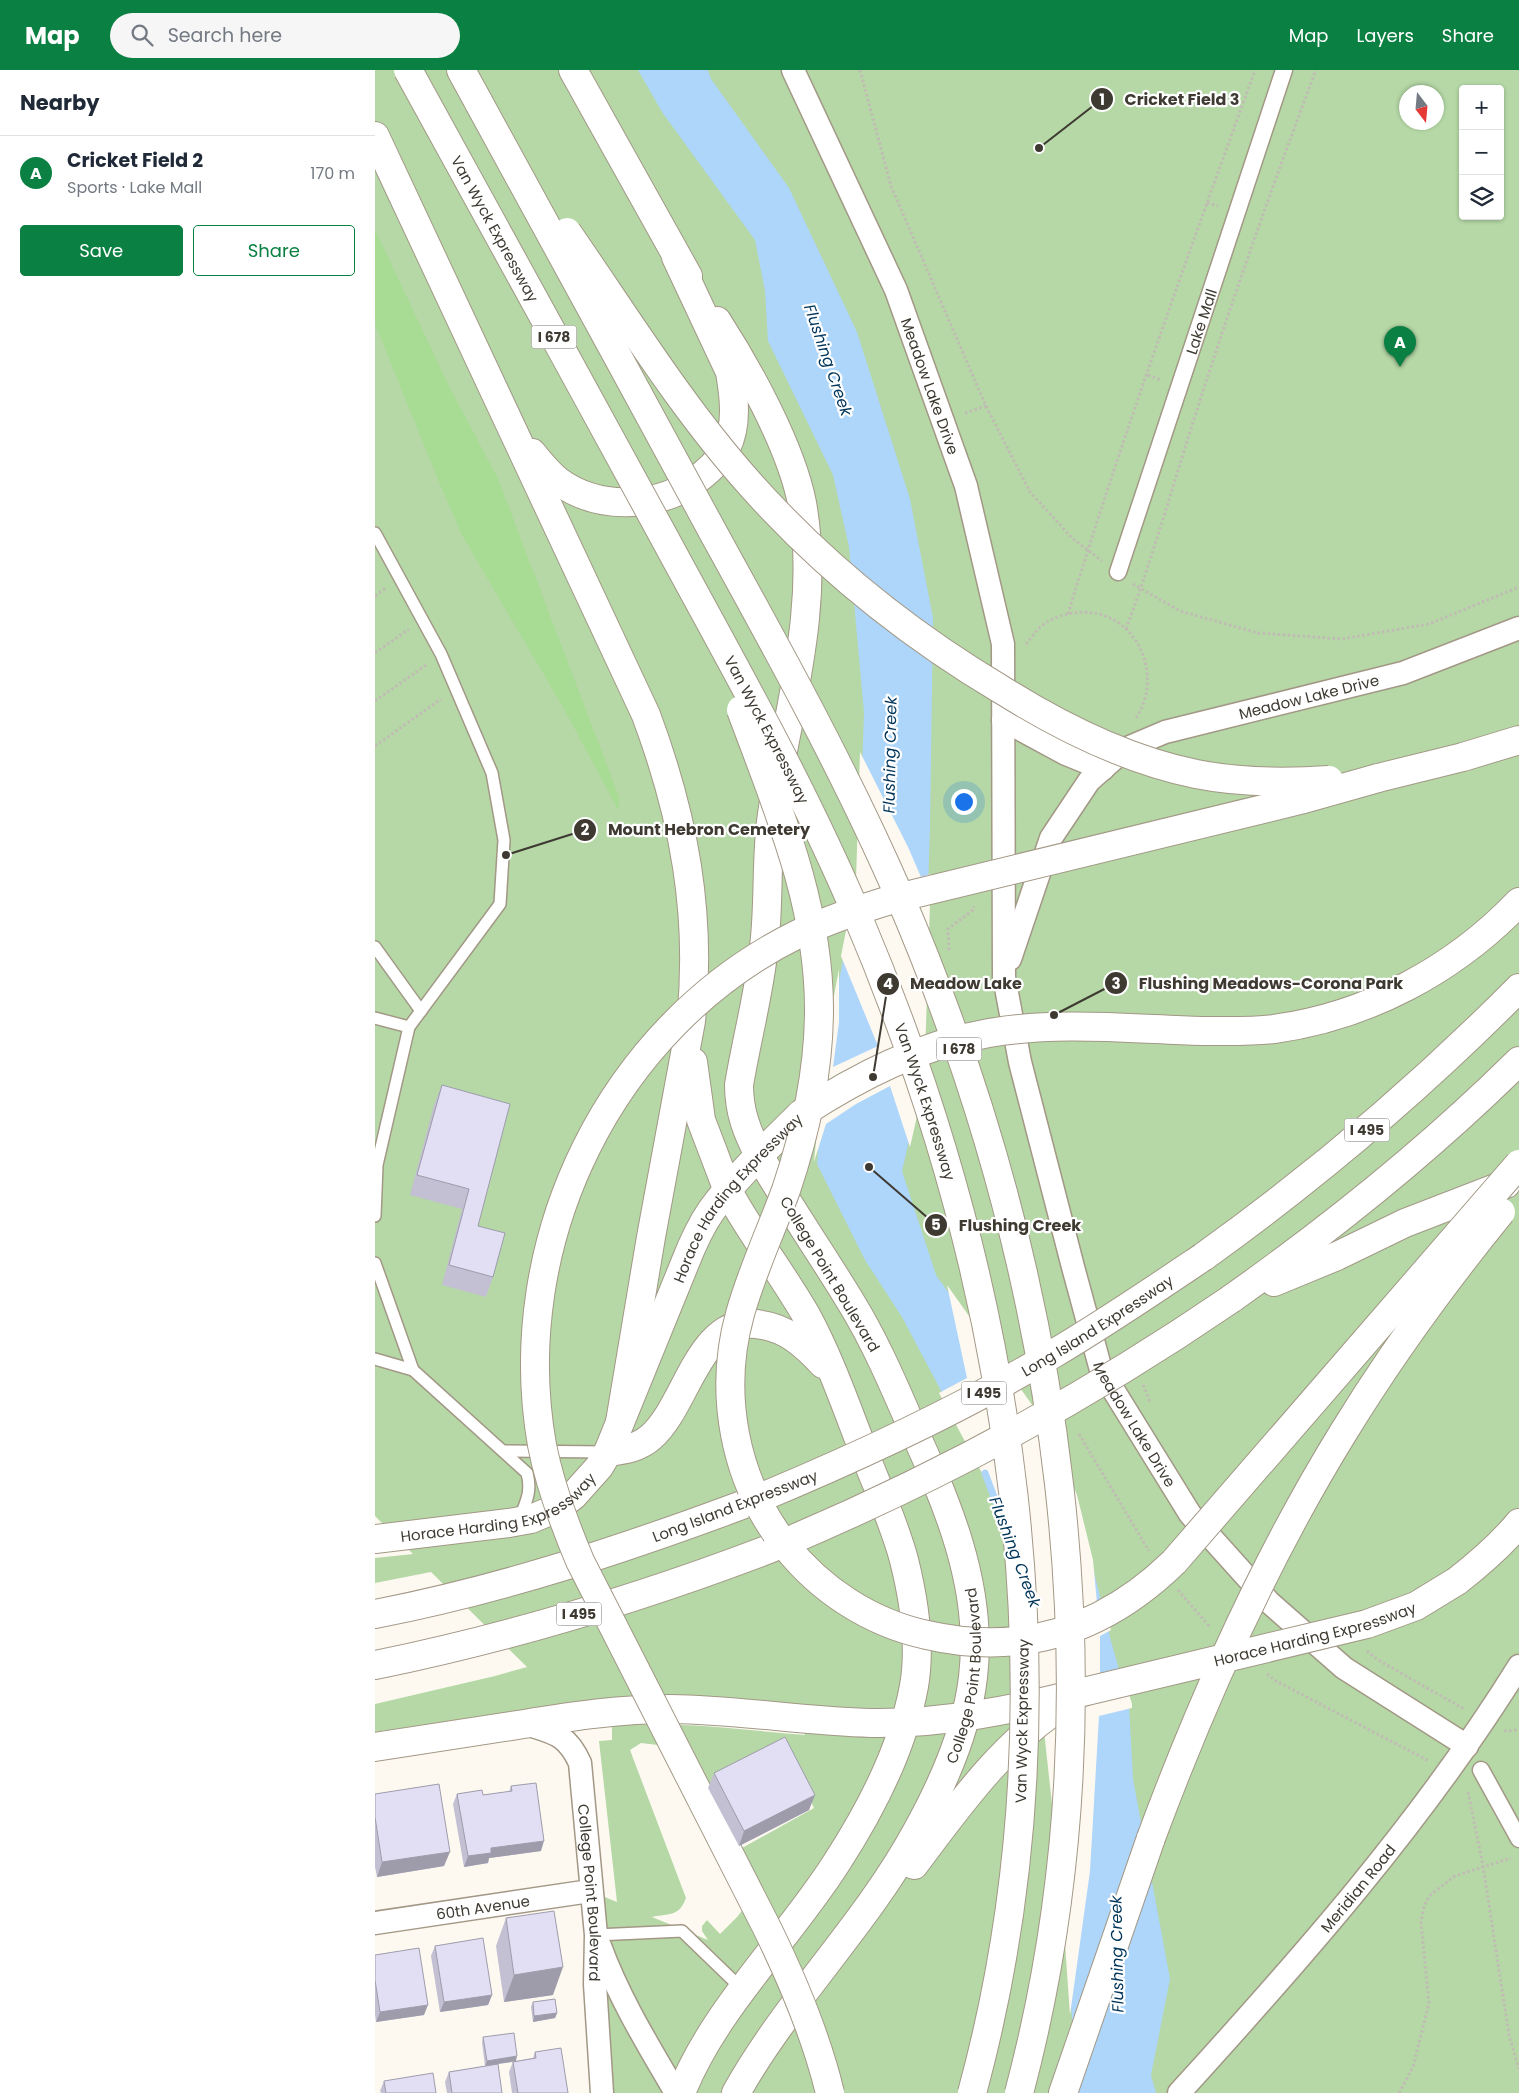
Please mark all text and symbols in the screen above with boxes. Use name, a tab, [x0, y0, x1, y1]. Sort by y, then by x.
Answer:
search box	[110, 13, 460, 58]
text: Map	[25, 19, 80, 52]
icon: search	[128, 21, 156, 49]
text: Search here	[168, 22, 282, 49]
text: Map	[1289, 23, 1329, 48]
text: Layers	[1357, 23, 1414, 48]
text: Share	[1442, 23, 1494, 48]
callout: Cricket Field 3	[1089, 84, 1249, 115]
north arrow	[1399, 85, 1444, 130]
map controls	[1459, 85, 1504, 220]
button: +	[1459, 85, 1504, 130]
text: Nearby	[20, 88, 100, 117]
text: Cricket Field 3	[1124, 88, 1240, 111]
text: 1	[1099, 89, 1105, 110]
button: −	[1459, 130, 1504, 175]
text: Cricket Field 2	[67, 147, 203, 174]
street label: Van Wyck Expressway	[447, 152, 544, 306]
text: A	[30, 162, 42, 185]
text: 170 m	[310, 162, 355, 185]
button: layers	[1459, 175, 1504, 220]
text: Sports · Lake Mall	[67, 176, 202, 199]
button: Save	[20, 225, 183, 276]
button: Share	[193, 225, 355, 276]
street label: Lake Mall	[1180, 286, 1222, 357]
water label: Flushing Creek	[798, 301, 858, 420]
street label: Meadow Lake Drive	[896, 315, 964, 457]
road number: I 678	[531, 326, 577, 348]
pin: A	[1384, 326, 1416, 367]
street label: Van Wyck Expressway	[720, 652, 815, 808]
street label: Meadow Lake Drive	[1236, 669, 1381, 724]
water label: Flushing Creek	[877, 696, 903, 814]
your location	[951, 789, 977, 815]
callout: Mount Hebron Cemetery	[573, 814, 820, 845]
text: Mount Hebron Cemetery	[608, 818, 811, 841]
text: 2	[581, 819, 590, 840]
callout: Meadow Lake	[875, 968, 1032, 999]
callout: Flushing Meadows-Corona Park	[1104, 968, 1413, 999]
text: Meadow Lake	[910, 972, 1022, 995]
text: Flushing Meadows-Corona Park	[1139, 972, 1403, 995]
text: 4	[883, 973, 893, 994]
text: 3	[1111, 973, 1121, 994]
street label: Van Wyck Expressway	[890, 1020, 961, 1183]
road number: I 678	[937, 1038, 981, 1061]
street label: Horace Harding Expressway	[668, 1108, 807, 1286]
road number: I 495	[1345, 1118, 1389, 1142]
street label: College Point Boulevard	[775, 1192, 885, 1356]
callout: Flushing Creek	[924, 1209, 1091, 1240]
text: 5	[931, 1214, 941, 1235]
text: Flushing Creek	[959, 1214, 1081, 1237]
street label: Long Island Expressway	[1017, 1269, 1178, 1381]
street label: Meadow Lake Drive	[1089, 1359, 1181, 1491]
road number: I 495	[961, 1382, 1007, 1405]
street label: Long Island Expressway	[649, 1465, 821, 1547]
street label: Horace Harding Expressway	[399, 1467, 600, 1546]
water label: Flushing Creek	[983, 1493, 1047, 1611]
street label: College Point Boulevard	[940, 1586, 985, 1766]
street label: Horace Harding Expressway	[1212, 1596, 1419, 1671]
road number: I 495	[557, 1602, 601, 1626]
street label: Van Wyck Expressway	[1010, 1638, 1034, 1803]
street label: College Point Boulevard	[573, 1803, 607, 1982]
street label: Meridian Road	[1315, 1840, 1400, 1937]
street label: 60th Avenue	[435, 1890, 531, 1924]
water label: Flushing Creek	[1104, 1895, 1130, 2013]

